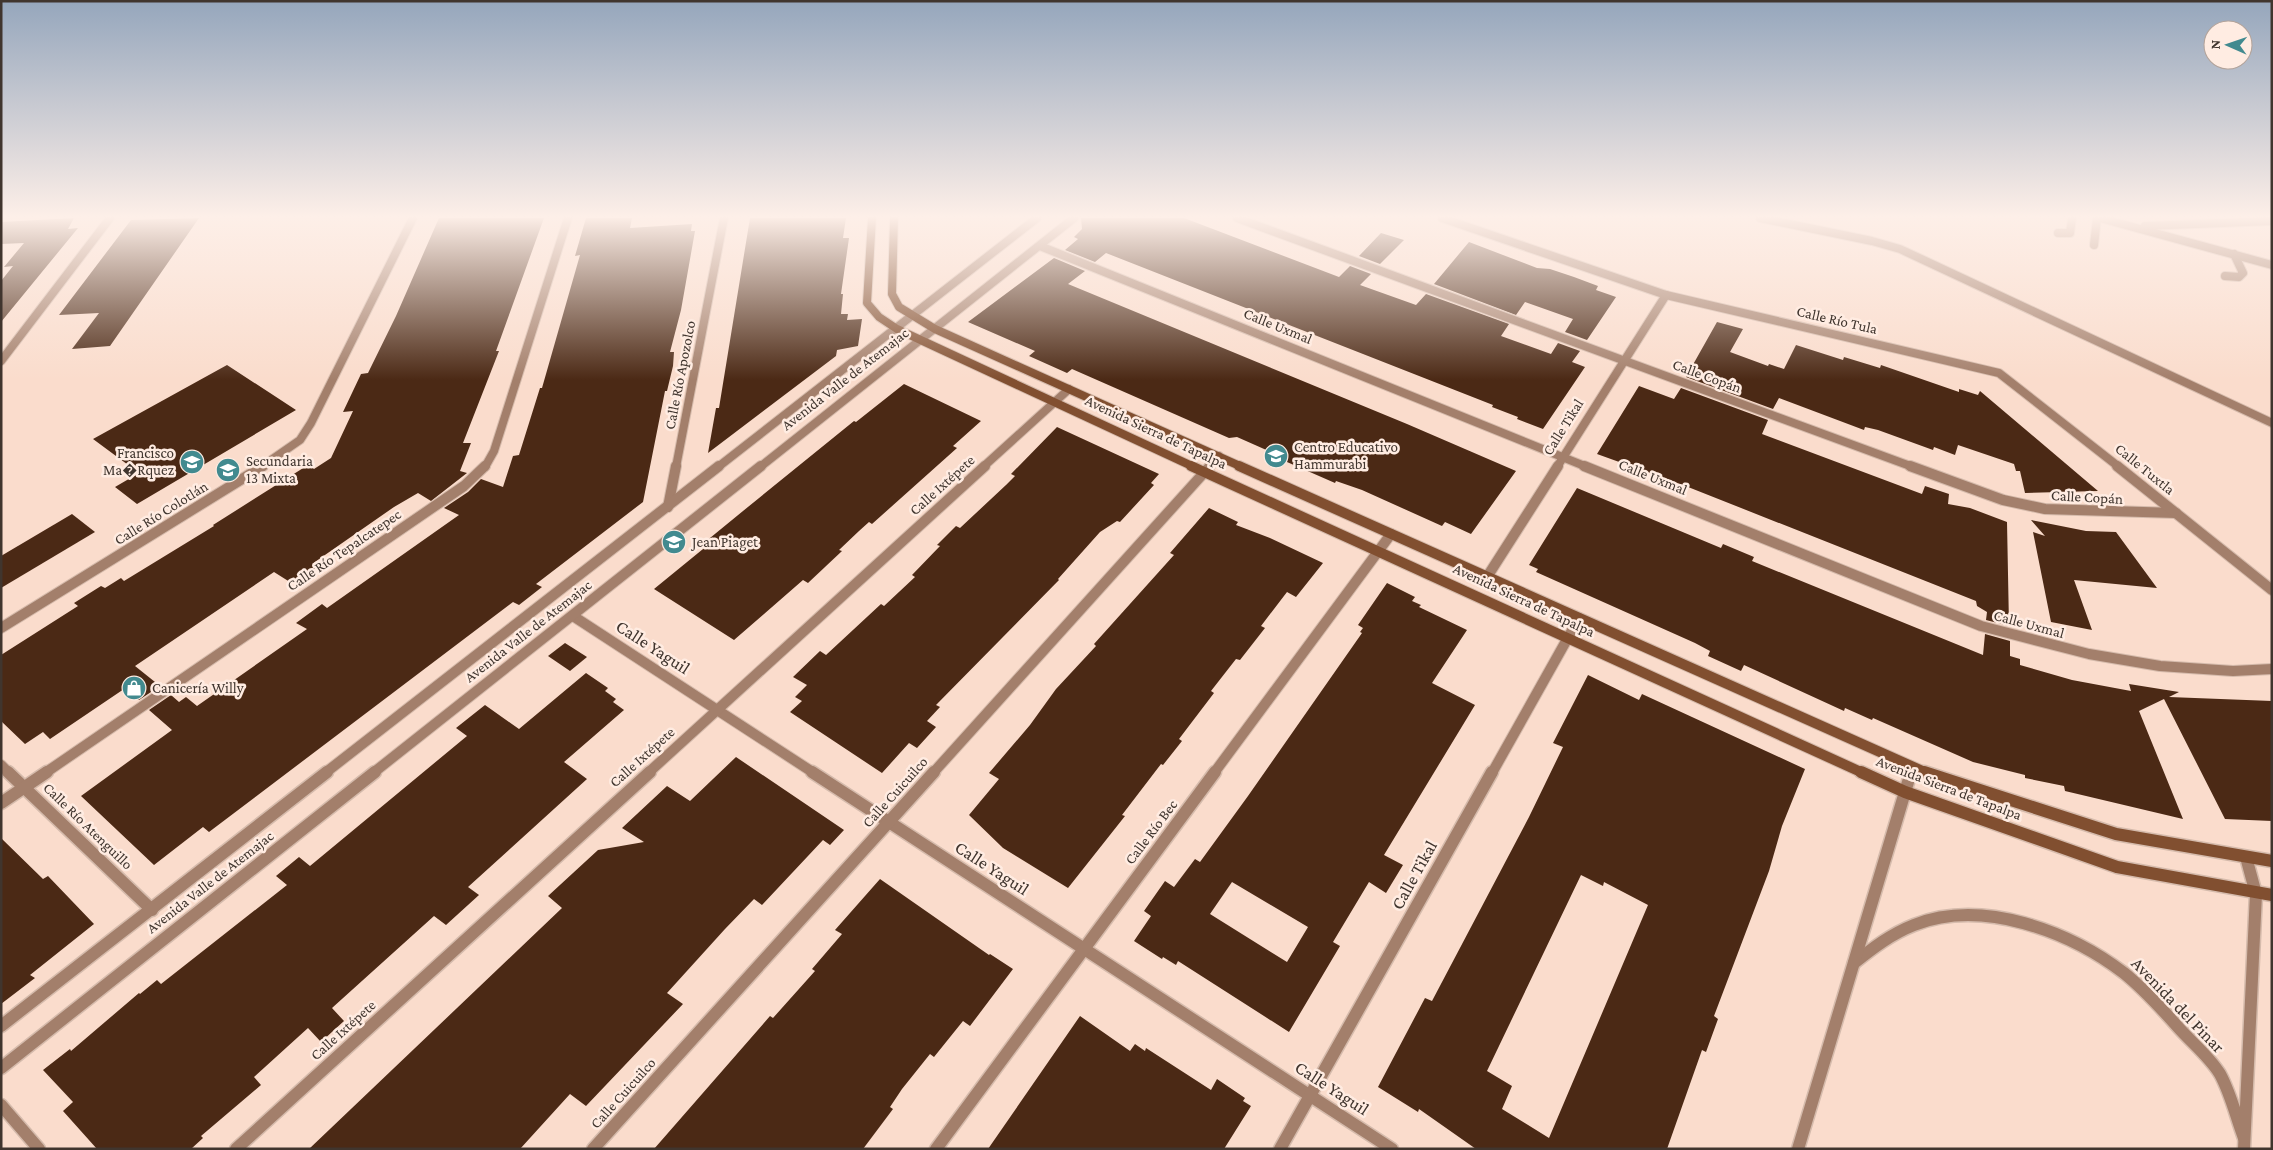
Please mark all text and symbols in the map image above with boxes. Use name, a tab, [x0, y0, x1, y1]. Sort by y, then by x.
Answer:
north arrow	[2203, 20, 2253, 70]
text: N	[2207, 39, 2223, 50]
street label: Calle Río Tula	[1795, 303, 1879, 337]
street label: Calle Uxmal	[1241, 305, 1315, 347]
street label: Calle Río Apozolco	[662, 319, 699, 431]
street label: Avenida Valle de Atemajac	[779, 324, 913, 434]
street label: Calle Copán	[1670, 356, 1744, 397]
street label: Avenida Sierra de Tapalpa	[1082, 392, 1229, 473]
street label: Calle Tikal	[1540, 396, 1587, 458]
place label: Centro Educativo Hammurabi	[1294, 439, 1398, 472]
street label: Calle Tuxtla	[2112, 440, 2178, 498]
school or university icon: Centro Educativo Hammurabi	[1263, 443, 1289, 469]
place label: Francisco Ma�Rquez	[103, 445, 174, 479]
school or university icon: Francisco Ma�Rquez	[179, 449, 205, 475]
street label: Calle Ixtépete	[906, 451, 979, 519]
place label: Secundaria 13 Mixta	[246, 453, 313, 486]
street label: Calle Uxmal	[1616, 456, 1690, 498]
school or university icon: Secundaria 13 Mixta	[215, 457, 241, 483]
street label: Calle Río Colotlán	[111, 478, 211, 548]
street label: Calle Copán	[2051, 487, 2123, 508]
street label: Calle Río Tepalcatepec	[284, 506, 405, 595]
school or university icon: Jean Piaget	[661, 529, 687, 555]
place label: Jean Piaget	[690, 534, 759, 551]
street label: Avenida Sierra de Tapalpa	[1450, 560, 1597, 641]
street label: Avenida Valle de Atemajac	[462, 576, 596, 686]
street label: Calle Uxmal	[1992, 607, 2066, 641]
street label: Calle Yaguil	[612, 616, 694, 678]
shop icon: Canicería Willy	[121, 675, 147, 701]
place label: Canicería Willy	[152, 680, 244, 697]
street label: Calle Ixtépete	[606, 723, 679, 791]
street label: Calle Cuicuilco	[859, 753, 931, 831]
street label: Avenida Sierra de Tapalpa	[1874, 753, 2024, 824]
street label: Calle Río Atenguillo	[39, 779, 136, 873]
street label: Calle Río Bec	[1122, 796, 1181, 867]
street label: Avenida Valle de Atemajac	[144, 827, 278, 937]
street label: Calle Yaguil	[951, 837, 1033, 899]
street label: Calle Tikal	[1387, 837, 1441, 913]
street label: Avenida del Pinar	[2127, 953, 2229, 1057]
street label: Calle Ixtépete	[307, 996, 380, 1064]
street label: Calle Cuicuilco	[587, 1054, 659, 1132]
street label: Calle Yaguil	[1291, 1057, 1373, 1119]

